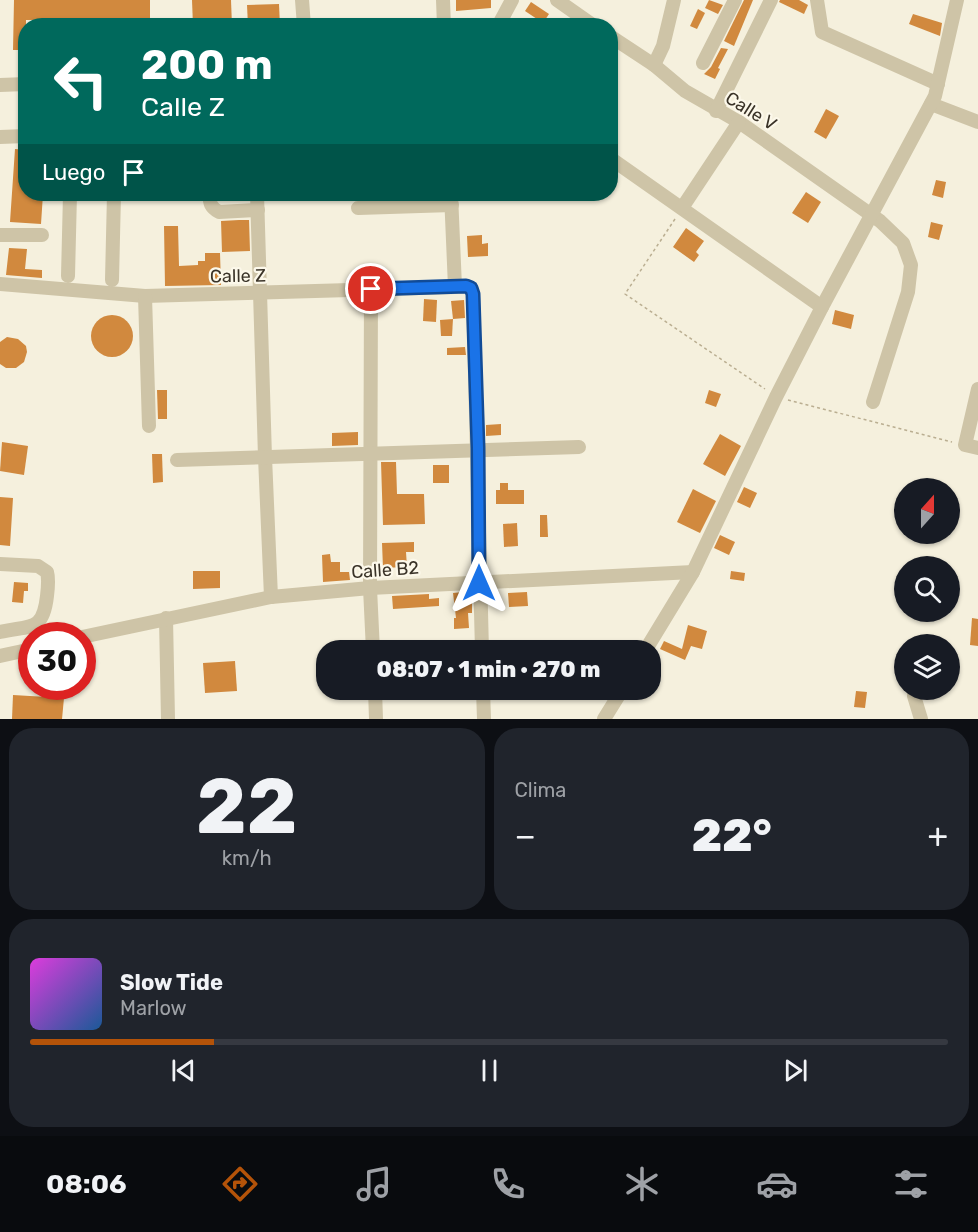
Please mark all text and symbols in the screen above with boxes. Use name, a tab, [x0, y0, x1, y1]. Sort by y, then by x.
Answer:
text: 200 m	[141, 40, 273, 90]
icon: left	[42, 42, 120, 120]
street label: Calle V	[721, 87, 781, 135]
text: Calle Z	[141, 91, 225, 123]
icon: arrive	[117, 156, 150, 189]
text: Luego	[42, 159, 105, 186]
pin	[345, 263, 396, 314]
street label: Calle Z	[210, 265, 266, 287]
icon: arrive	[354, 272, 387, 305]
north arrow	[894, 478, 960, 544]
map controls	[894, 478, 960, 700]
position arrow	[447, 551, 511, 615]
button: search	[894, 556, 960, 622]
street label: Calle B2	[350, 557, 420, 583]
speed limit sign: 30	[18, 622, 96, 700]
button: layers	[894, 634, 960, 700]
text: 08:07 · 1 min · 270 m	[377, 656, 600, 683]
text: 22	[196, 760, 297, 853]
text: Clima	[515, 778, 566, 802]
text: 22°	[692, 809, 772, 862]
text: −	[515, 816, 536, 855]
text: +	[927, 816, 948, 855]
text: km/h	[222, 846, 272, 870]
text: Slow Tide	[120, 969, 223, 996]
text: Marlow	[120, 996, 187, 1020]
icon: previous	[167, 1054, 200, 1087]
icon: pause	[473, 1054, 506, 1087]
icon: next	[779, 1054, 812, 1087]
icon: directions	[219, 1163, 261, 1205]
icon: music	[353, 1163, 395, 1205]
icon: phone	[487, 1163, 529, 1205]
icon: climate	[621, 1163, 663, 1205]
icon: car	[756, 1163, 798, 1205]
icon: filters	[890, 1163, 932, 1205]
text: 08:06	[46, 1168, 127, 1200]

